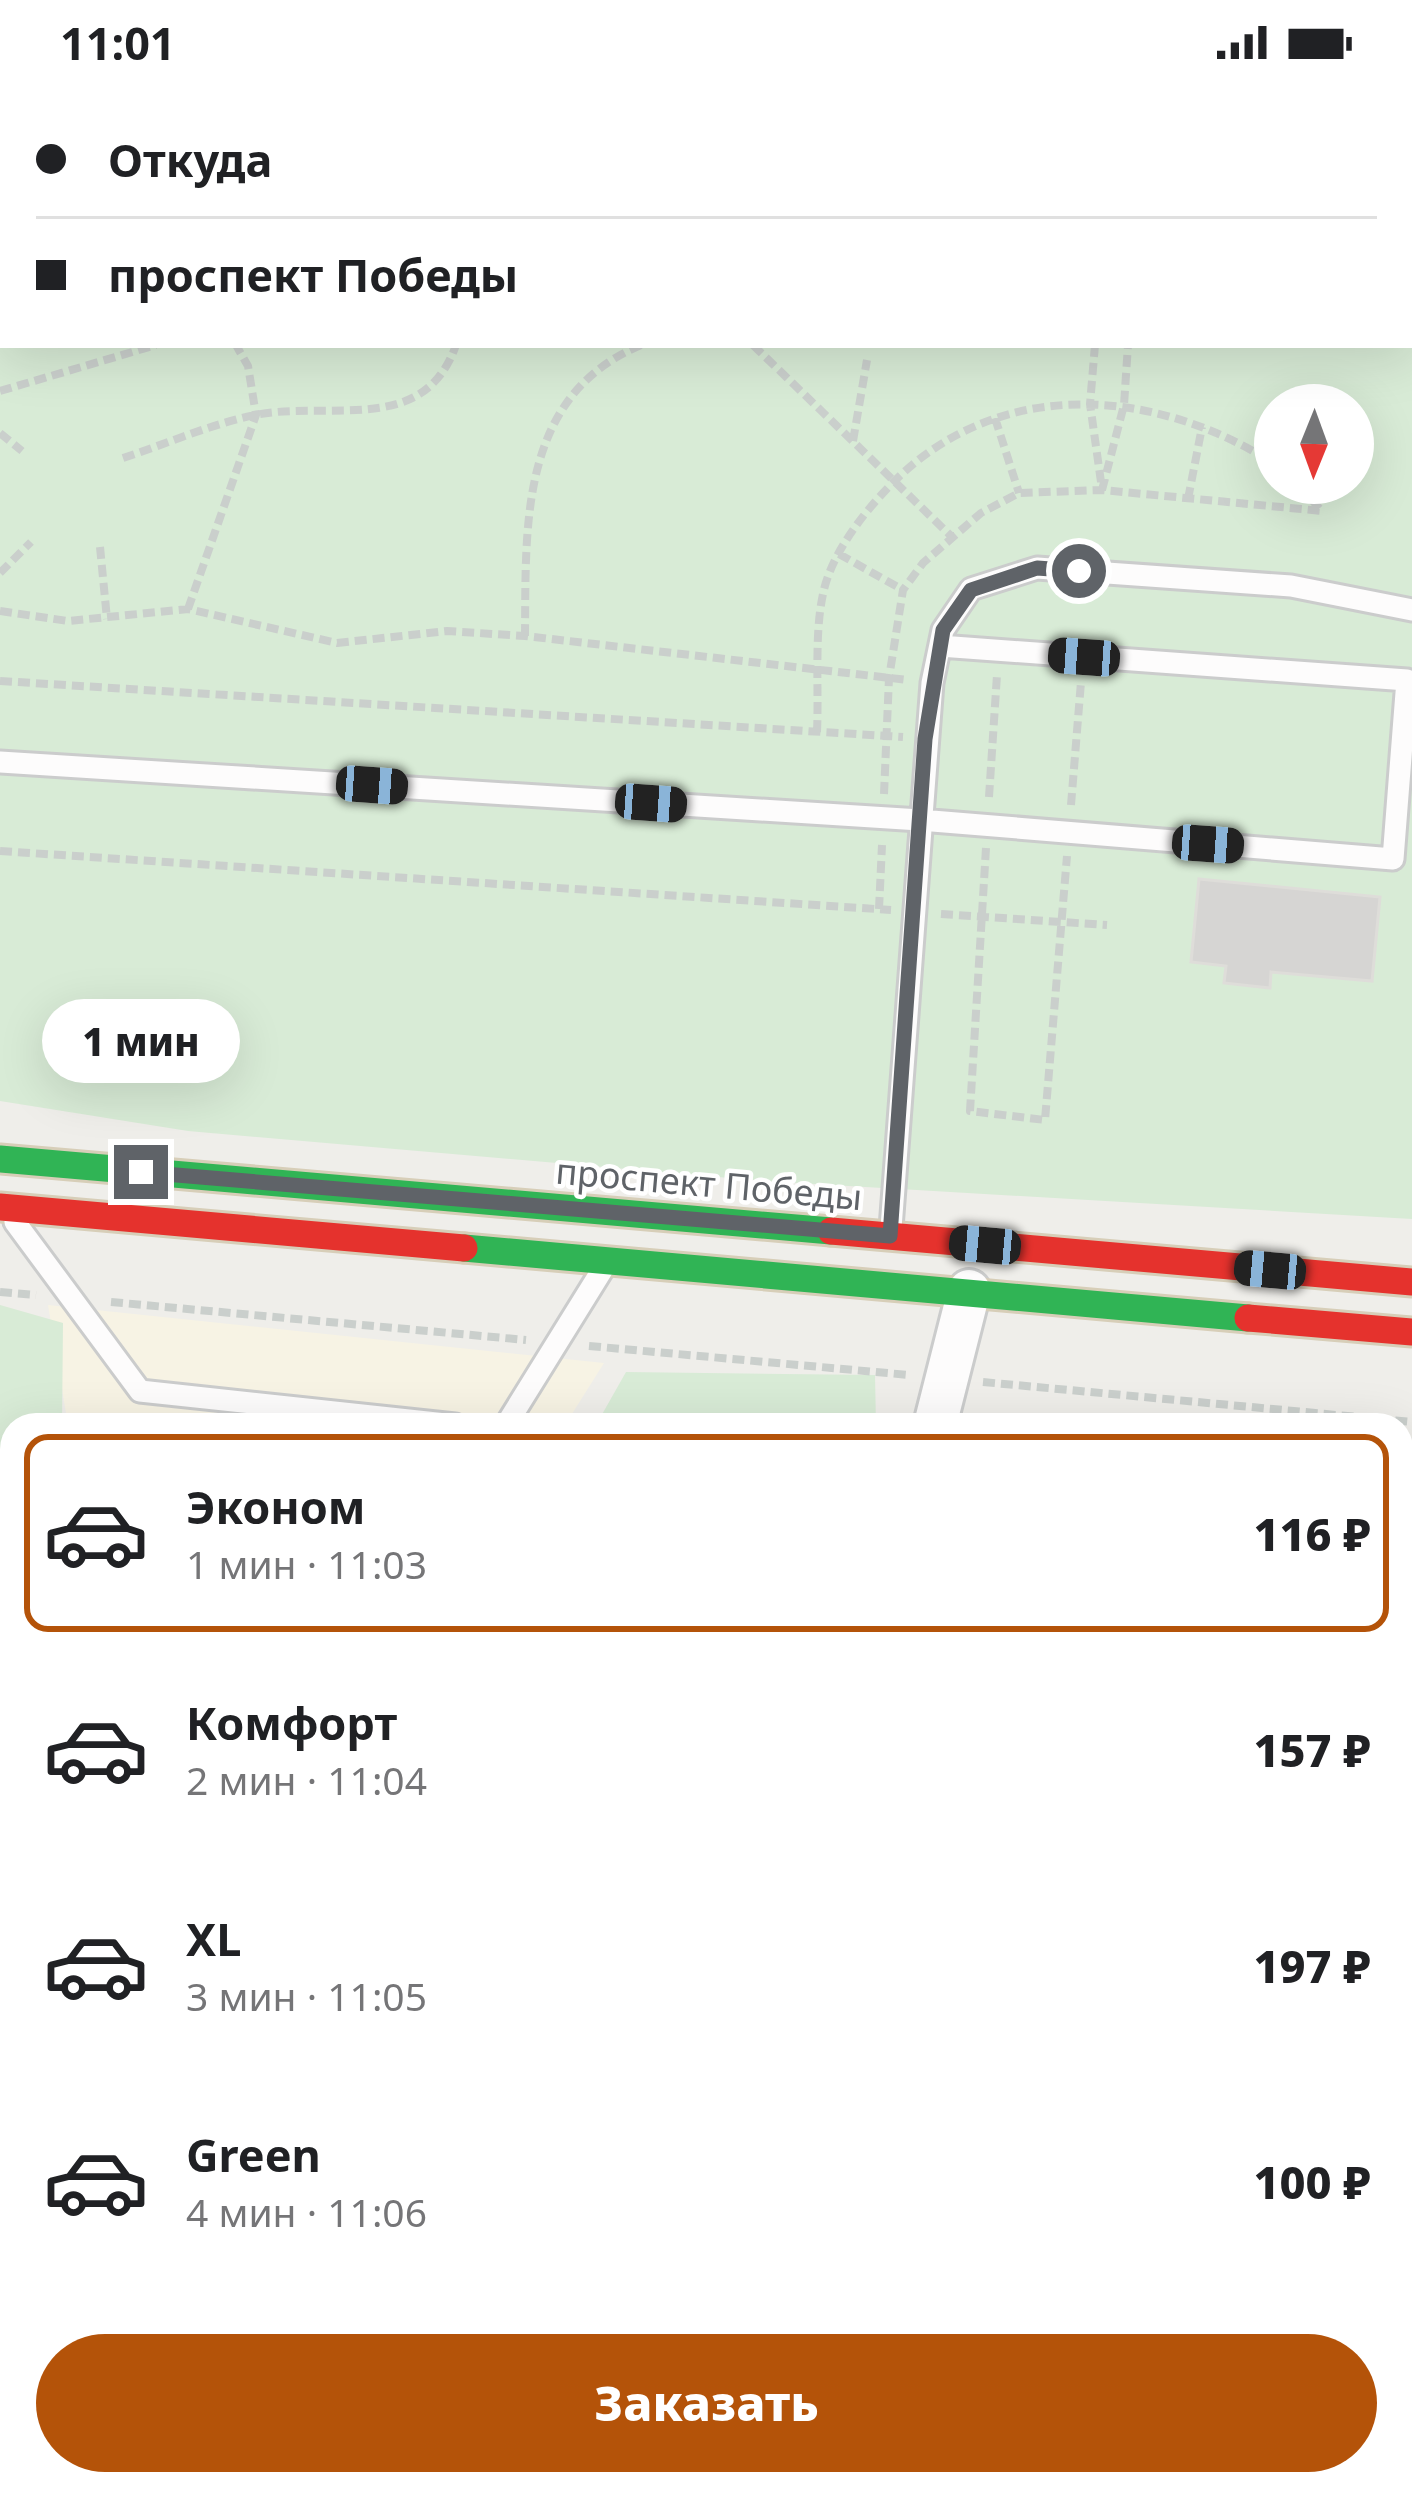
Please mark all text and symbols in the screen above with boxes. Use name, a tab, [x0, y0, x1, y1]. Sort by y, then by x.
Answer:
text: 11:01	[60, 12, 176, 73]
text: Откуда	[108, 129, 272, 190]
text: проспект Победы	[108, 244, 518, 305]
north arrow	[1254, 384, 1374, 504]
map controls	[1254, 384, 1374, 504]
route start	[1052, 544, 1106, 598]
car	[1047, 637, 1121, 677]
car	[335, 765, 409, 805]
car	[614, 783, 688, 823]
car	[1171, 824, 1245, 864]
callout: 1 мин	[42, 998, 240, 1082]
text: 1 мин	[82, 1014, 200, 1067]
route end	[114, 1145, 168, 1199]
street label: проспект Победы	[554, 1146, 864, 1221]
car	[948, 1224, 1022, 1266]
car	[1233, 1249, 1307, 1291]
text: Эконом	[186, 1476, 365, 1537]
icon: car	[42, 1479, 150, 1587]
text: 116 ₽	[1254, 1503, 1371, 1564]
text: 1 мин · 11:03	[186, 1537, 427, 1590]
text: Комфорт	[186, 1692, 397, 1753]
icon: car	[42, 1695, 150, 1803]
text: 157 ₽	[1254, 1719, 1371, 1780]
text: 2 мин · 11:04	[186, 1753, 427, 1806]
text: XL	[186, 1908, 241, 1969]
icon: car	[42, 1911, 150, 2019]
text: 197 ₽	[1254, 1935, 1371, 1996]
text: 3 мин · 11:05	[186, 1969, 427, 2022]
text: Green	[186, 2124, 321, 2185]
icon: car	[42, 2127, 150, 2235]
text: 100 ₽	[1254, 2151, 1371, 2212]
text: 4 мин · 11:06	[186, 2185, 427, 2238]
button: Заказать	[36, 2334, 1377, 2472]

